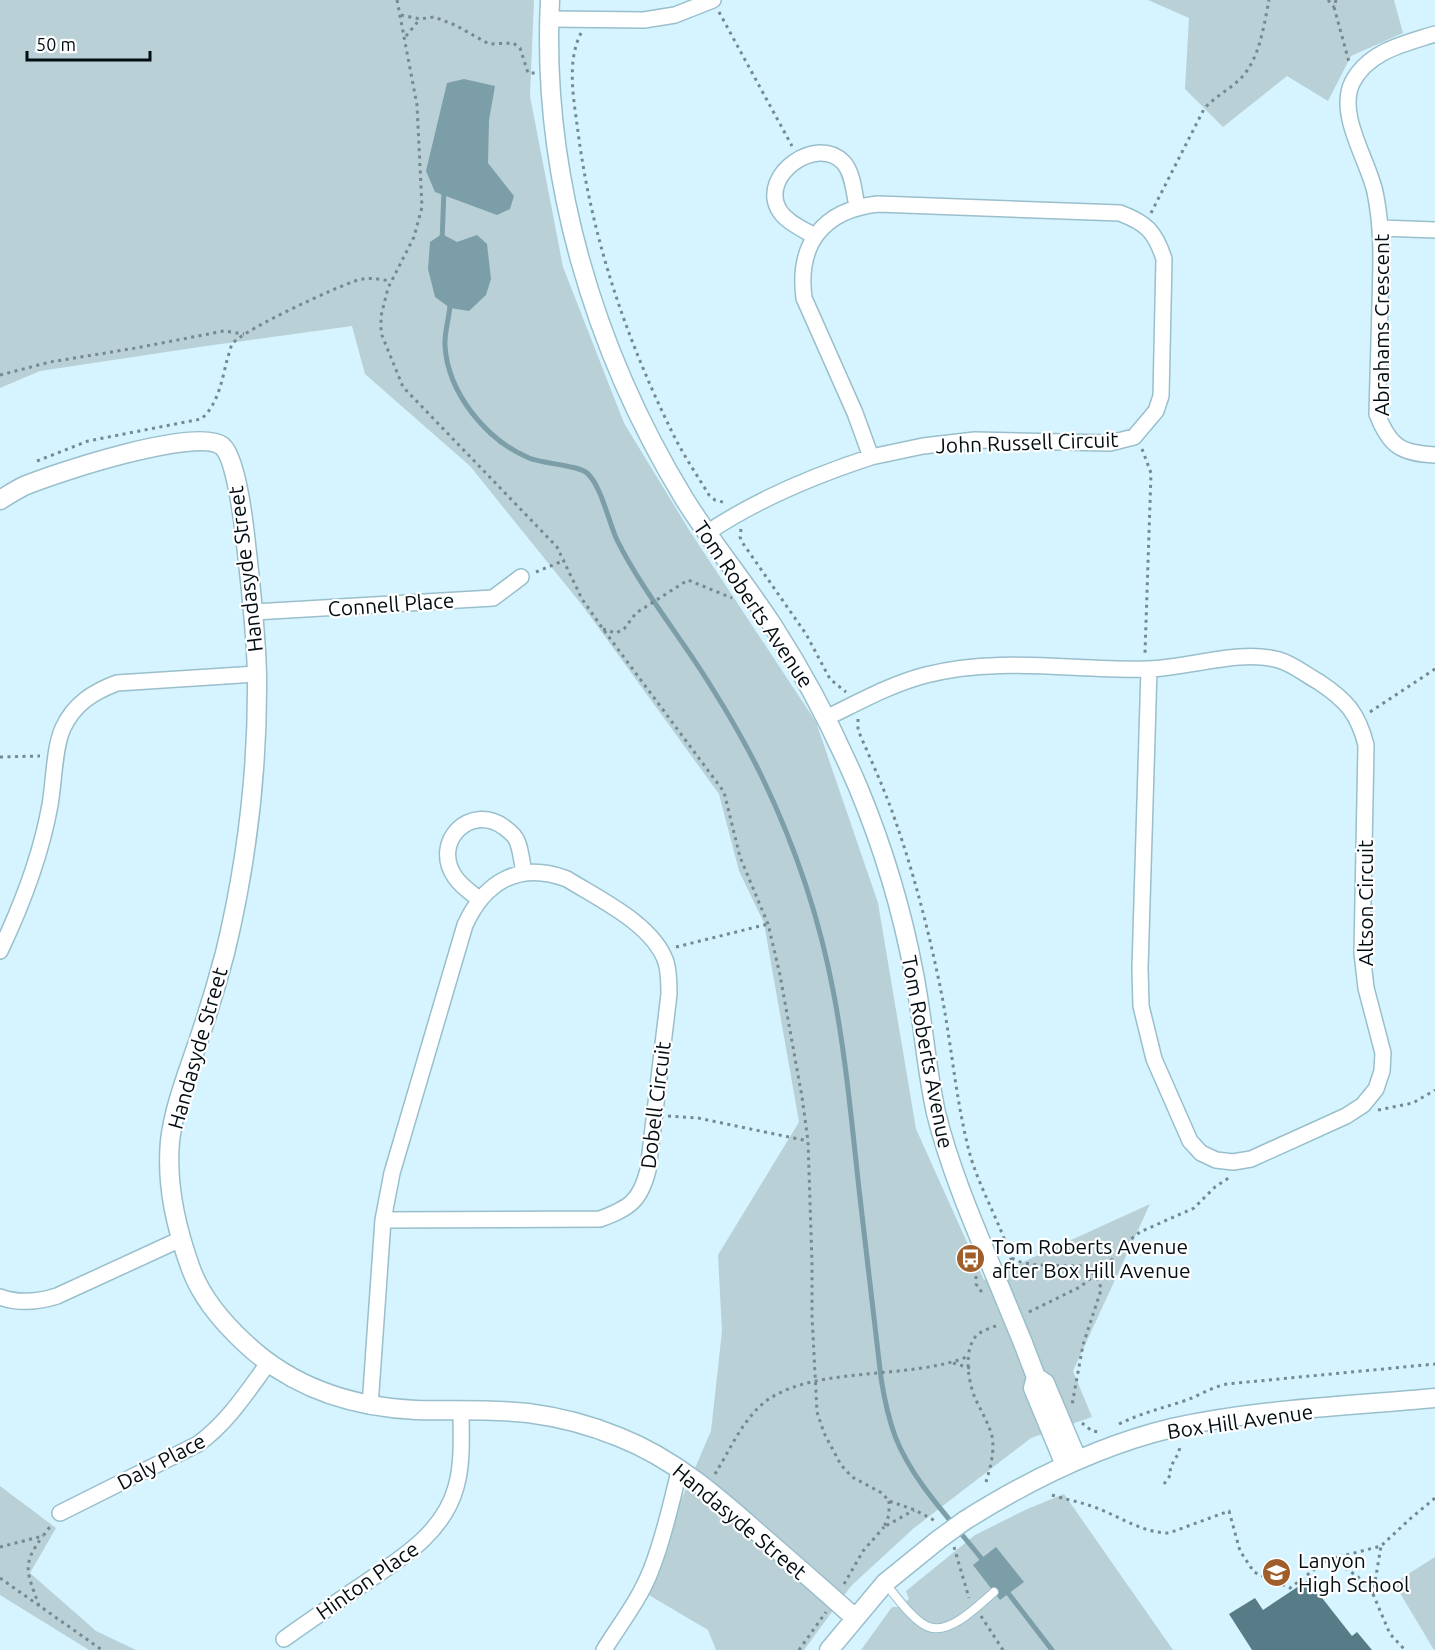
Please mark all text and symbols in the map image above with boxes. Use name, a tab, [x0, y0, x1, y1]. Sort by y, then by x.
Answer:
scale bar	[27, 24, 150, 62]
text: 50 m	[36, 34, 76, 54]
street label: Abrahams Crescent	[1369, 234, 1393, 416]
street label: John Russell Circuit	[935, 427, 1119, 457]
street label: Handasyde Street	[223, 485, 267, 653]
street label: Tom Roberts Avenue	[689, 516, 819, 692]
street label: Connell Place	[327, 588, 455, 620]
street label: Altson Circuit	[1353, 840, 1377, 966]
street label: Tom Roberts Avenue	[898, 954, 958, 1150]
street label: Handasyde Street	[162, 964, 232, 1132]
street label: Dobell Circuit	[635, 1040, 675, 1170]
place label: Tom Roberts Avenue after Box Hill Avenue	[992, 1234, 1191, 1282]
bus stop icon: Tom Roberts Avenue after Box Hill Avenue	[955, 1242, 987, 1274]
street label: Box Hill Avenue	[1165, 1399, 1315, 1443]
street label: Daly Place	[113, 1428, 209, 1494]
street label: Handasyde Street	[668, 1458, 812, 1584]
street label: Hinton Place	[311, 1536, 423, 1624]
place label: Lanyon High School	[1298, 1548, 1409, 1596]
school or university icon: Lanyon High School	[1261, 1556, 1293, 1588]

